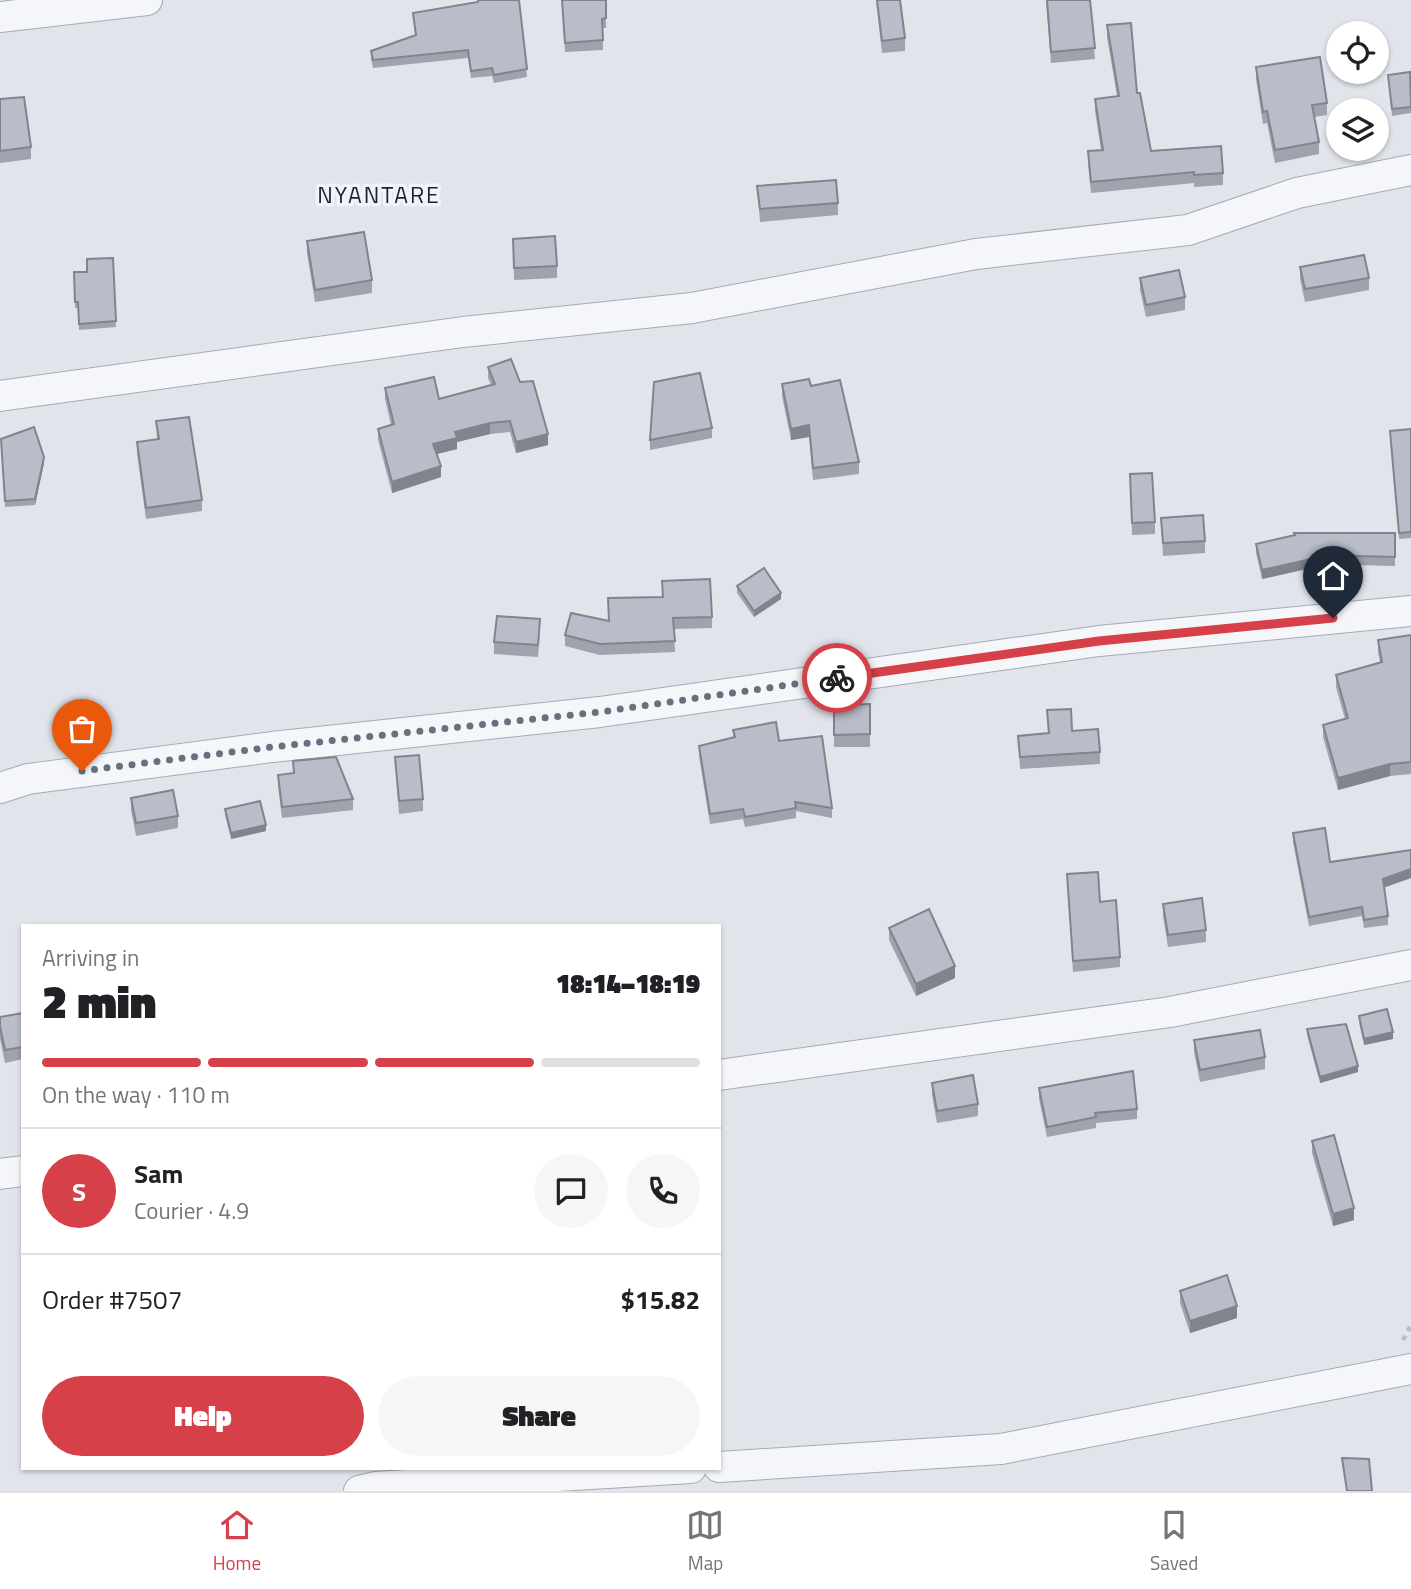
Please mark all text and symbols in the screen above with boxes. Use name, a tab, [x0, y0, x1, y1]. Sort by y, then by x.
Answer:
map controls	[1326, 21, 1389, 161]
button: locate	[1326, 21, 1389, 84]
button: layers	[1326, 98, 1389, 161]
district label: NYANTARE	[317, 177, 441, 212]
pin	[1303, 546, 1363, 618]
icon: home	[1314, 557, 1352, 595]
courier	[802, 643, 872, 713]
icon: bike	[818, 659, 856, 697]
pin	[52, 699, 112, 771]
icon: bag	[63, 710, 101, 748]
text: Arriving in	[42, 940, 139, 975]
text: 18:14–18:19	[556, 964, 700, 1003]
text: 2 min	[42, 966, 156, 1036]
text: On the way · 110 m	[42, 1077, 230, 1112]
text: Sam	[134, 1154, 183, 1193]
button: chat	[534, 1154, 608, 1228]
button: phone	[626, 1154, 700, 1228]
text: S	[72, 1172, 86, 1211]
text: Courier · 4.9	[134, 1193, 249, 1228]
text: Order #7507	[42, 1280, 182, 1319]
text: $15.82	[621, 1280, 700, 1319]
button: Help	[42, 1376, 364, 1456]
button: Share	[378, 1376, 700, 1456]
tab: Home	[213, 1506, 261, 1577]
tab: Map	[686, 1506, 724, 1577]
tab: Saved	[1150, 1506, 1198, 1577]

